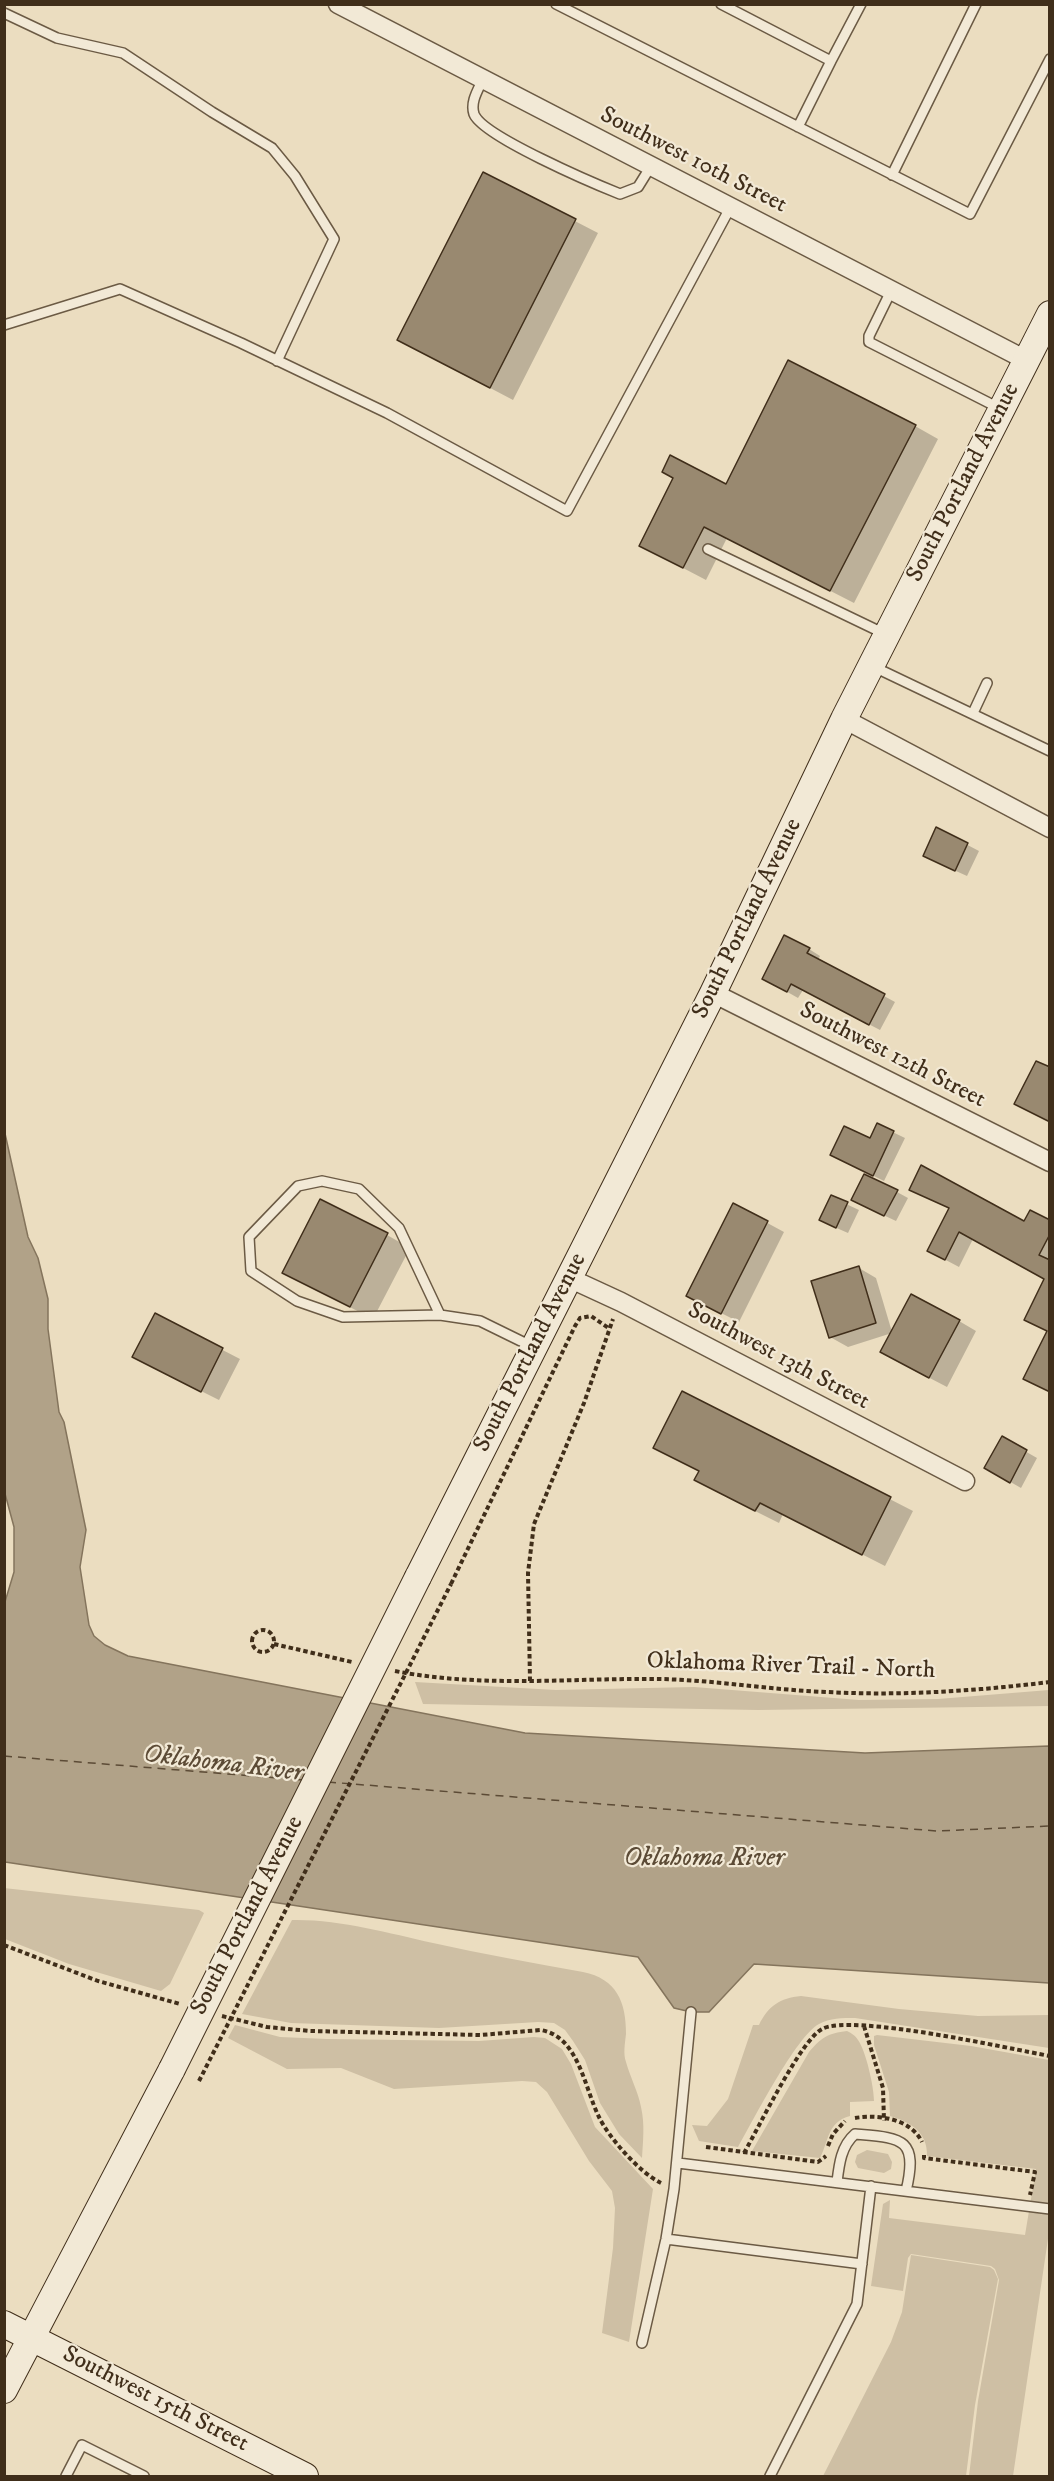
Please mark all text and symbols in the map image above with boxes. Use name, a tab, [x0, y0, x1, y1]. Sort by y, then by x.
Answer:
street label: Southwest 10th Street	[595, 101, 791, 221]
street label: South Portland Avenue	[901, 379, 1027, 587]
street label: South Portland Avenue	[687, 814, 809, 1024]
street label: Southwest 12th Street	[794, 997, 990, 1115]
street label: South Portland Avenue	[468, 1249, 594, 1457]
street label: Southwest 13th Street	[682, 1297, 874, 1417]
street label: Oklahoma River Trail - North	[646, 1648, 936, 1686]
water label: Oklahoma River	[141, 1740, 305, 1790]
street label: South Portland Avenue	[185, 1812, 311, 2020]
water label: Oklahoma River	[624, 1844, 784, 1876]
street label: Southwest 15th Street	[57, 2341, 253, 2459]

